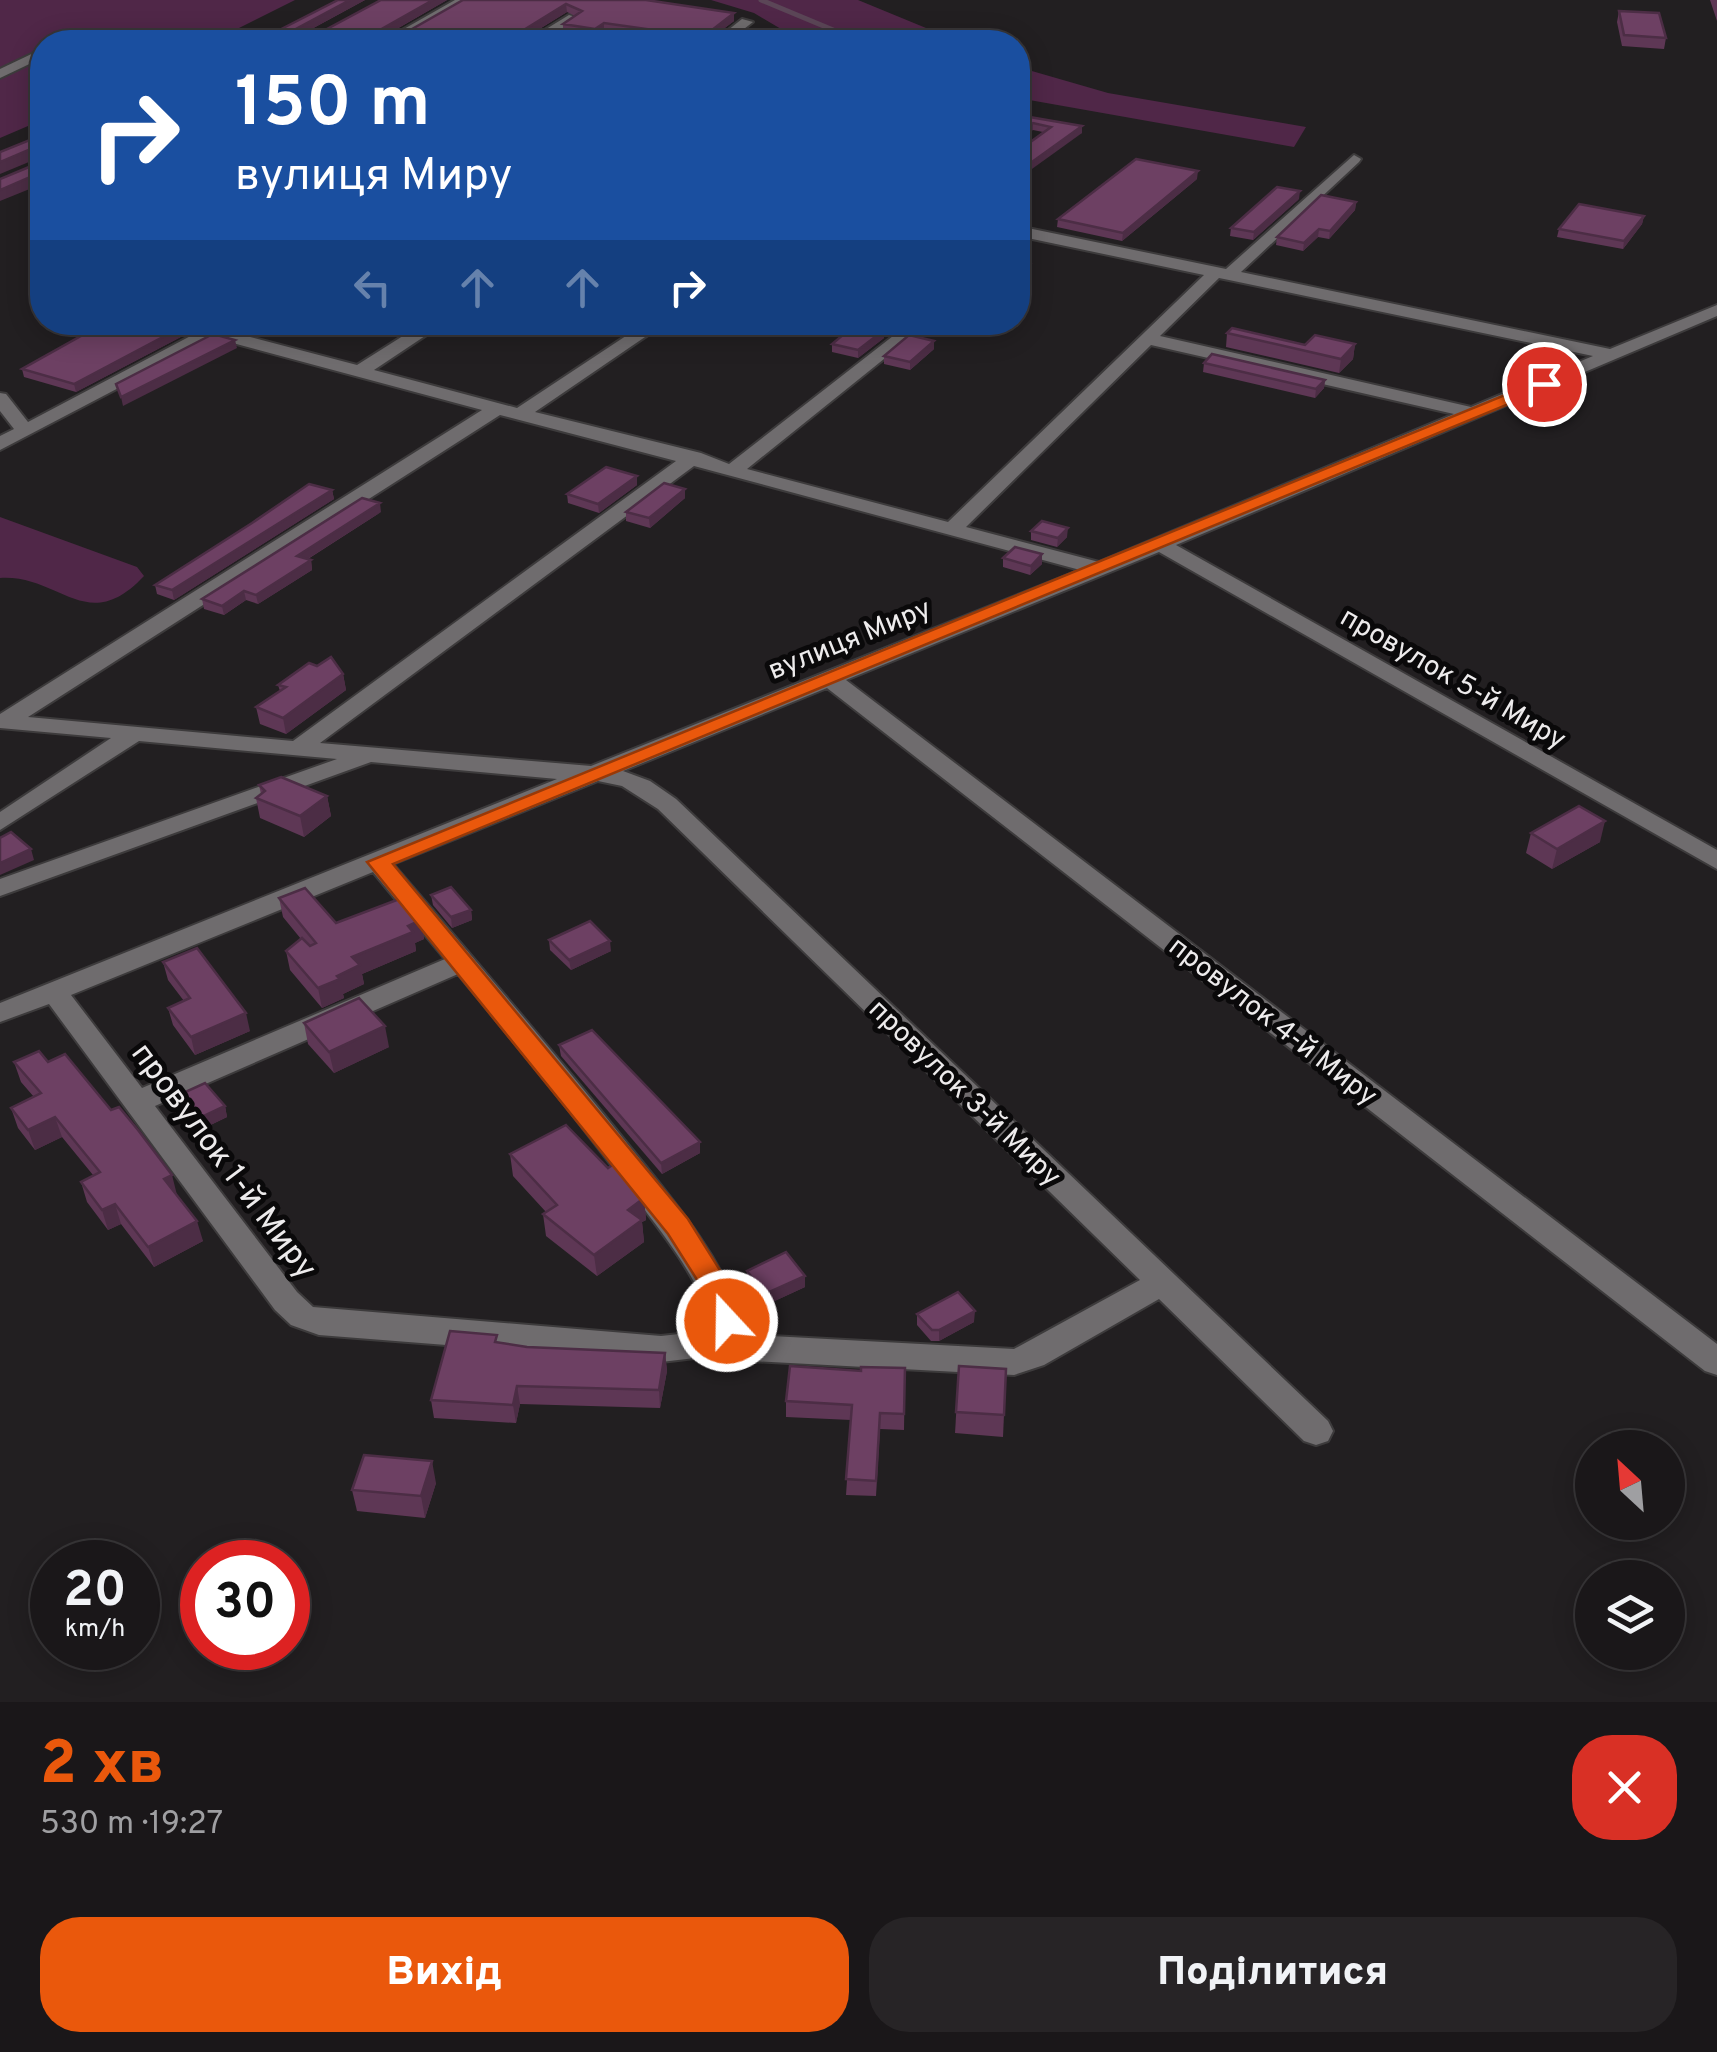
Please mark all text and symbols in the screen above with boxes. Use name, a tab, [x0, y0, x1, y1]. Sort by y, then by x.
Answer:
text: 150 m	[235, 62, 430, 151]
icon: right	[70, 70, 200, 200]
text: вулиця Миру	[235, 149, 512, 206]
icon: left	[345, 260, 400, 315]
icon: ahead	[450, 260, 505, 315]
icon: ahead	[555, 260, 610, 315]
icon: right	[660, 260, 715, 315]
pin	[1502, 342, 1587, 427]
icon: arrive	[1517, 357, 1572, 412]
street label: вулиця Миру	[763, 592, 937, 690]
street label: провулок 5-й Миру	[1333, 600, 1572, 759]
street label: провулок 4-й Миру	[1161, 930, 1384, 1115]
street label: провулок 3-й Миру	[860, 993, 1068, 1195]
street label: провулок 1-й Миру	[121, 1036, 324, 1288]
position arrow	[675, 1269, 779, 1373]
north arrow	[1575, 1430, 1685, 1540]
map controls	[1575, 1430, 1685, 1670]
speed limit sign: 30	[180, 1540, 310, 1670]
button: layers	[1575, 1560, 1685, 1670]
text: 20	[63, 1561, 127, 1624]
text: km/h	[65, 1614, 125, 1646]
text: 2 хв	[40, 1729, 164, 1805]
button: close	[1572, 1735, 1677, 1840]
text: 530 m · 19:27	[40, 1805, 223, 1845]
button: Вихід	[40, 1917, 849, 2032]
button: Поділитися	[869, 1917, 1677, 2032]

